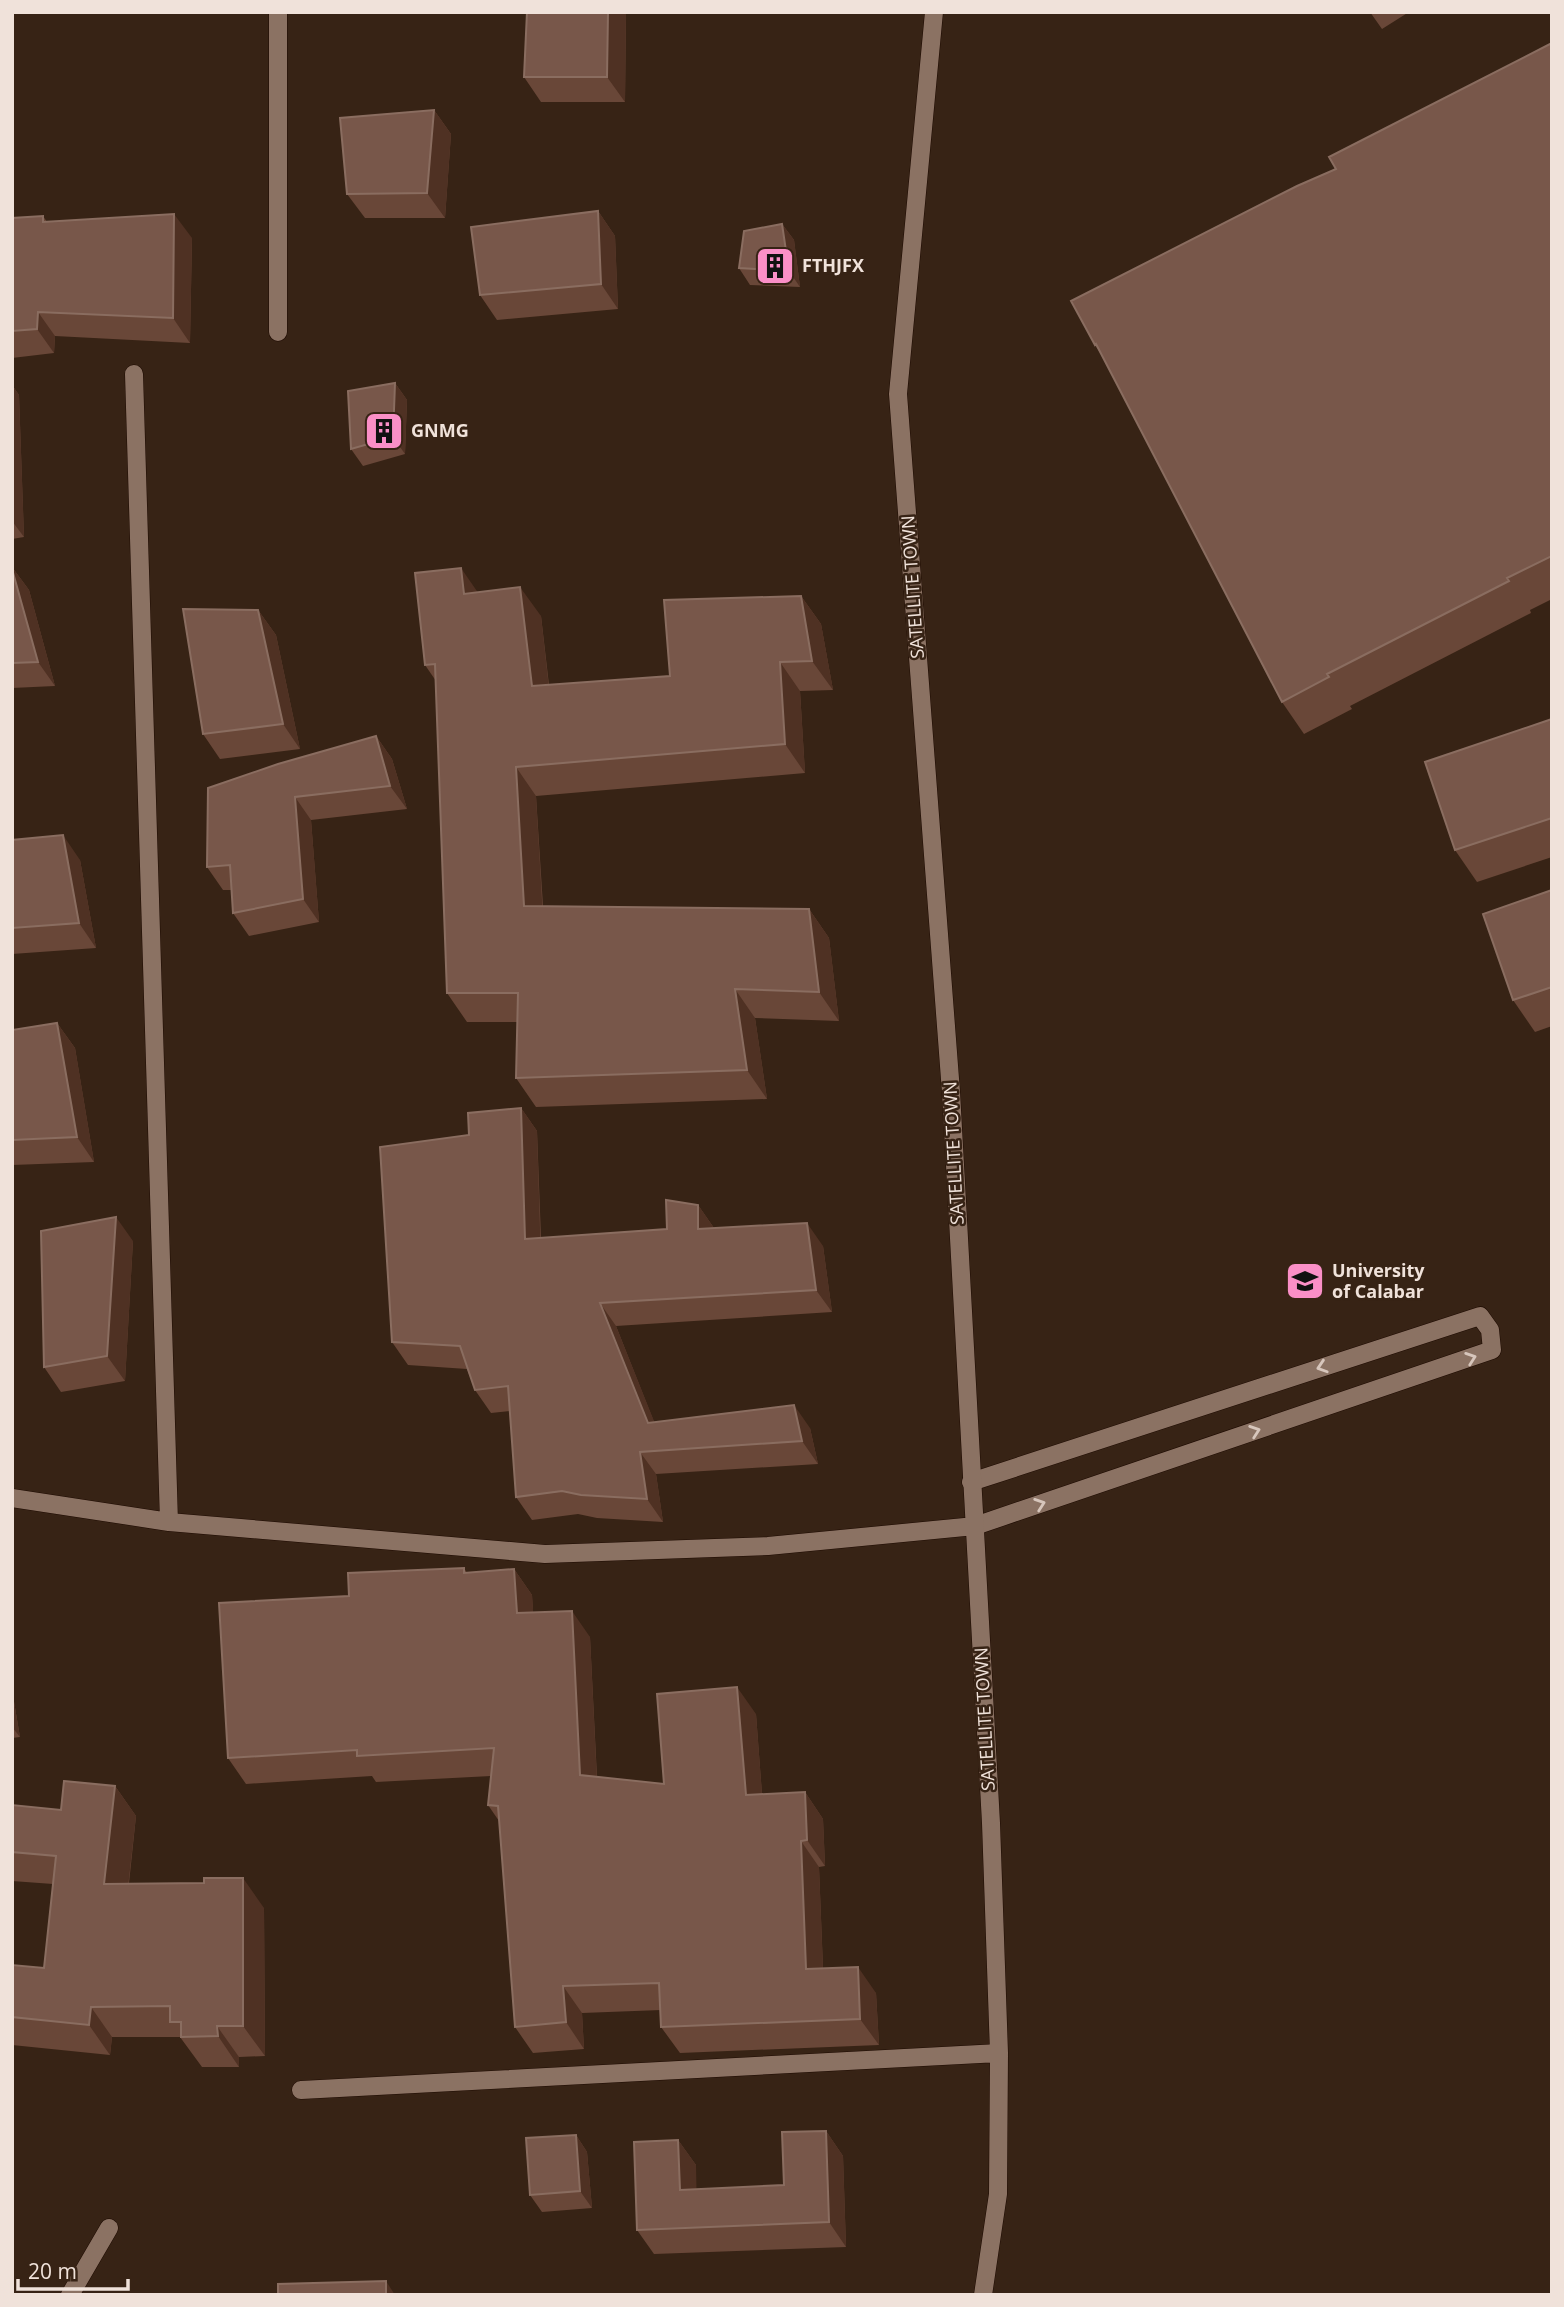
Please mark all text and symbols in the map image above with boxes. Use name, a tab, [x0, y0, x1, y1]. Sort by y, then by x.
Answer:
building icon: FTHJFX	[754, 245, 796, 287]
place label: FTHJFX	[802, 253, 864, 277]
building icon: GNMG	[363, 410, 405, 452]
place label: GNMG	[411, 418, 469, 442]
street label: SATELLITE TOWN	[895, 515, 929, 660]
street label: SATELLITE TOWN	[937, 1081, 969, 1225]
place label: University of Calabar	[1332, 1258, 1425, 1303]
school or university icon: University of Calabar	[1284, 1260, 1326, 1302]
one-way arrow	[1464, 1352, 1476, 1366]
one-way arrow	[1316, 1359, 1329, 1373]
one-way arrow	[1249, 1425, 1261, 1439]
one-way arrow	[1033, 1498, 1045, 1512]
street label: SATELLITE TOWN	[968, 1647, 1000, 1791]
scale bar	[18, 2248, 128, 2292]
text: 20 m	[28, 2257, 77, 2285]

